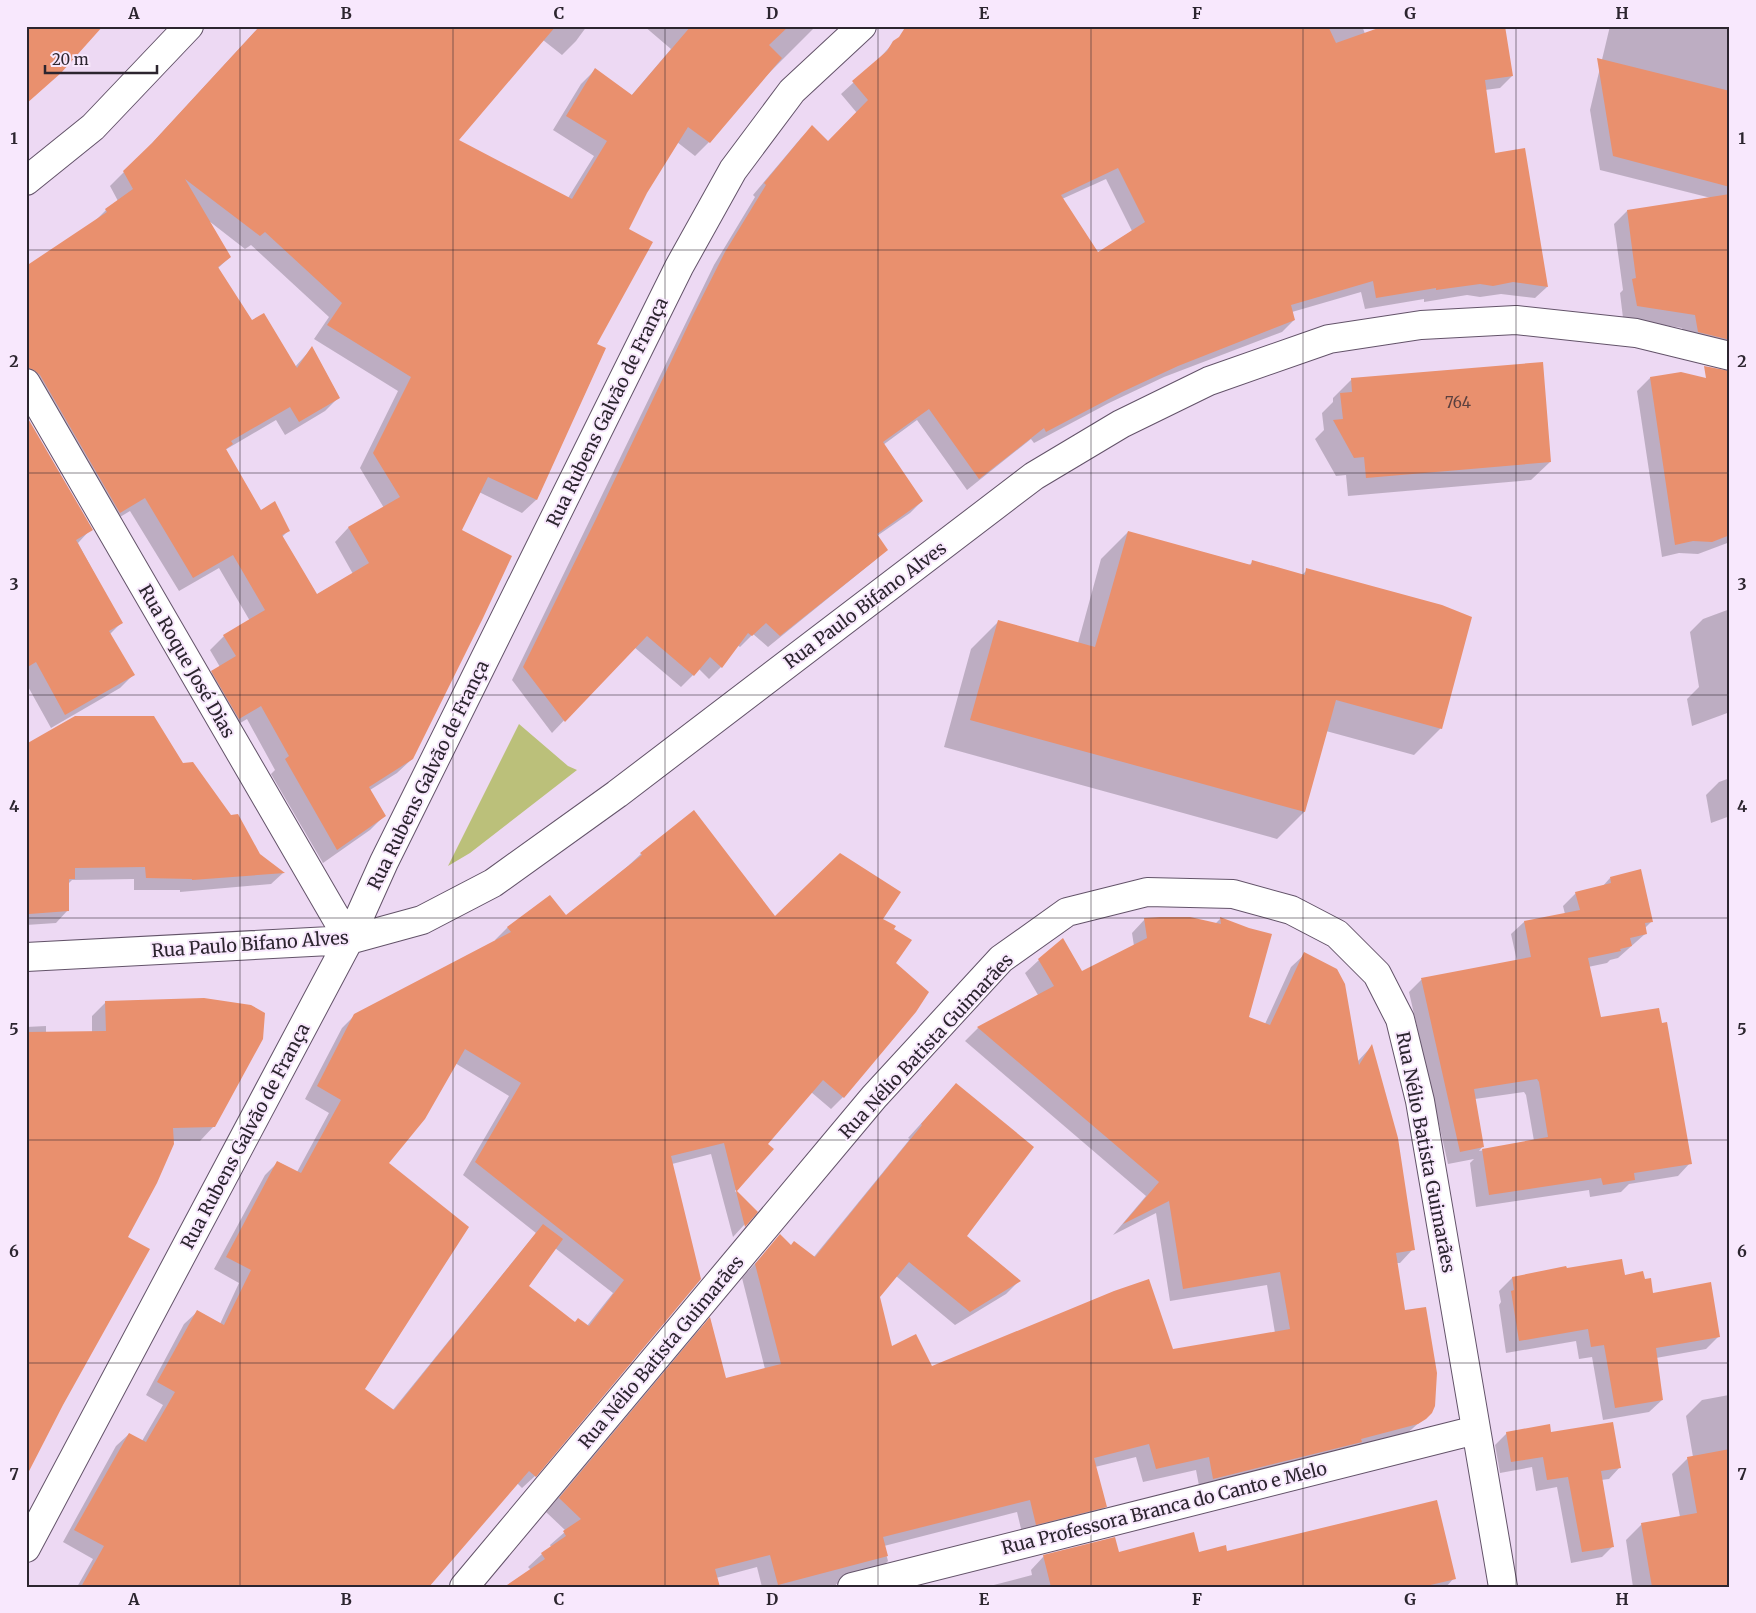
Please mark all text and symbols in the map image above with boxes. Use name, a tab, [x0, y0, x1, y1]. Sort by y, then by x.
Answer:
text: A	[127, 3, 140, 23]
text: B	[340, 3, 352, 23]
text: C	[554, 3, 564, 23]
text: D	[766, 3, 778, 23]
text: E	[979, 3, 990, 23]
text: F	[1192, 3, 1202, 23]
text: G	[1404, 3, 1416, 23]
text: H	[1615, 3, 1629, 23]
scale bar	[45, 42, 158, 74]
text: 20 m	[52, 50, 89, 69]
text: 1	[10, 128, 18, 148]
text: 1	[1738, 128, 1746, 148]
street label: Rua Rubens Galvão de França	[541, 293, 673, 531]
text: 2	[9, 351, 19, 371]
text: 2	[1737, 351, 1747, 371]
house number: 764	[1445, 393, 1471, 412]
street label: Rua Paulo Bifano Alves	[779, 536, 951, 674]
text: 3	[9, 574, 19, 594]
text: 3	[1737, 574, 1747, 594]
street label: Rua Roque José Dias	[134, 580, 240, 742]
street label: Rua Rubens Galvão de França	[362, 656, 494, 894]
text: 4	[9, 796, 19, 816]
text: 4	[1737, 796, 1747, 816]
street label: Rua Paulo Bifano Alves	[151, 926, 349, 962]
street label: Rua Nélio Batista Guimarães	[834, 948, 1018, 1144]
text: 5	[9, 1019, 19, 1039]
street label: Rua Rubens Galvão de França	[176, 1019, 315, 1253]
text: 5	[1737, 1019, 1747, 1039]
street label: Rua Nélio Batista Guimarães	[1391, 1029, 1461, 1275]
text: 6	[9, 1241, 19, 1261]
text: 6	[1737, 1241, 1747, 1261]
street label: Rua Nélio Batista Guimarães	[573, 1251, 749, 1453]
street label: Rua Professora Branca do Canto e Melo	[999, 1456, 1329, 1560]
text: 7	[9, 1464, 19, 1484]
text: 7	[1737, 1464, 1747, 1484]
text: A	[127, 1589, 140, 1609]
text: B	[340, 1589, 352, 1609]
text: C	[554, 1589, 564, 1609]
text: D	[766, 1589, 778, 1609]
text: E	[979, 1589, 990, 1609]
text: F	[1192, 1589, 1202, 1609]
text: G	[1404, 1589, 1416, 1609]
text: H	[1615, 1589, 1629, 1609]

